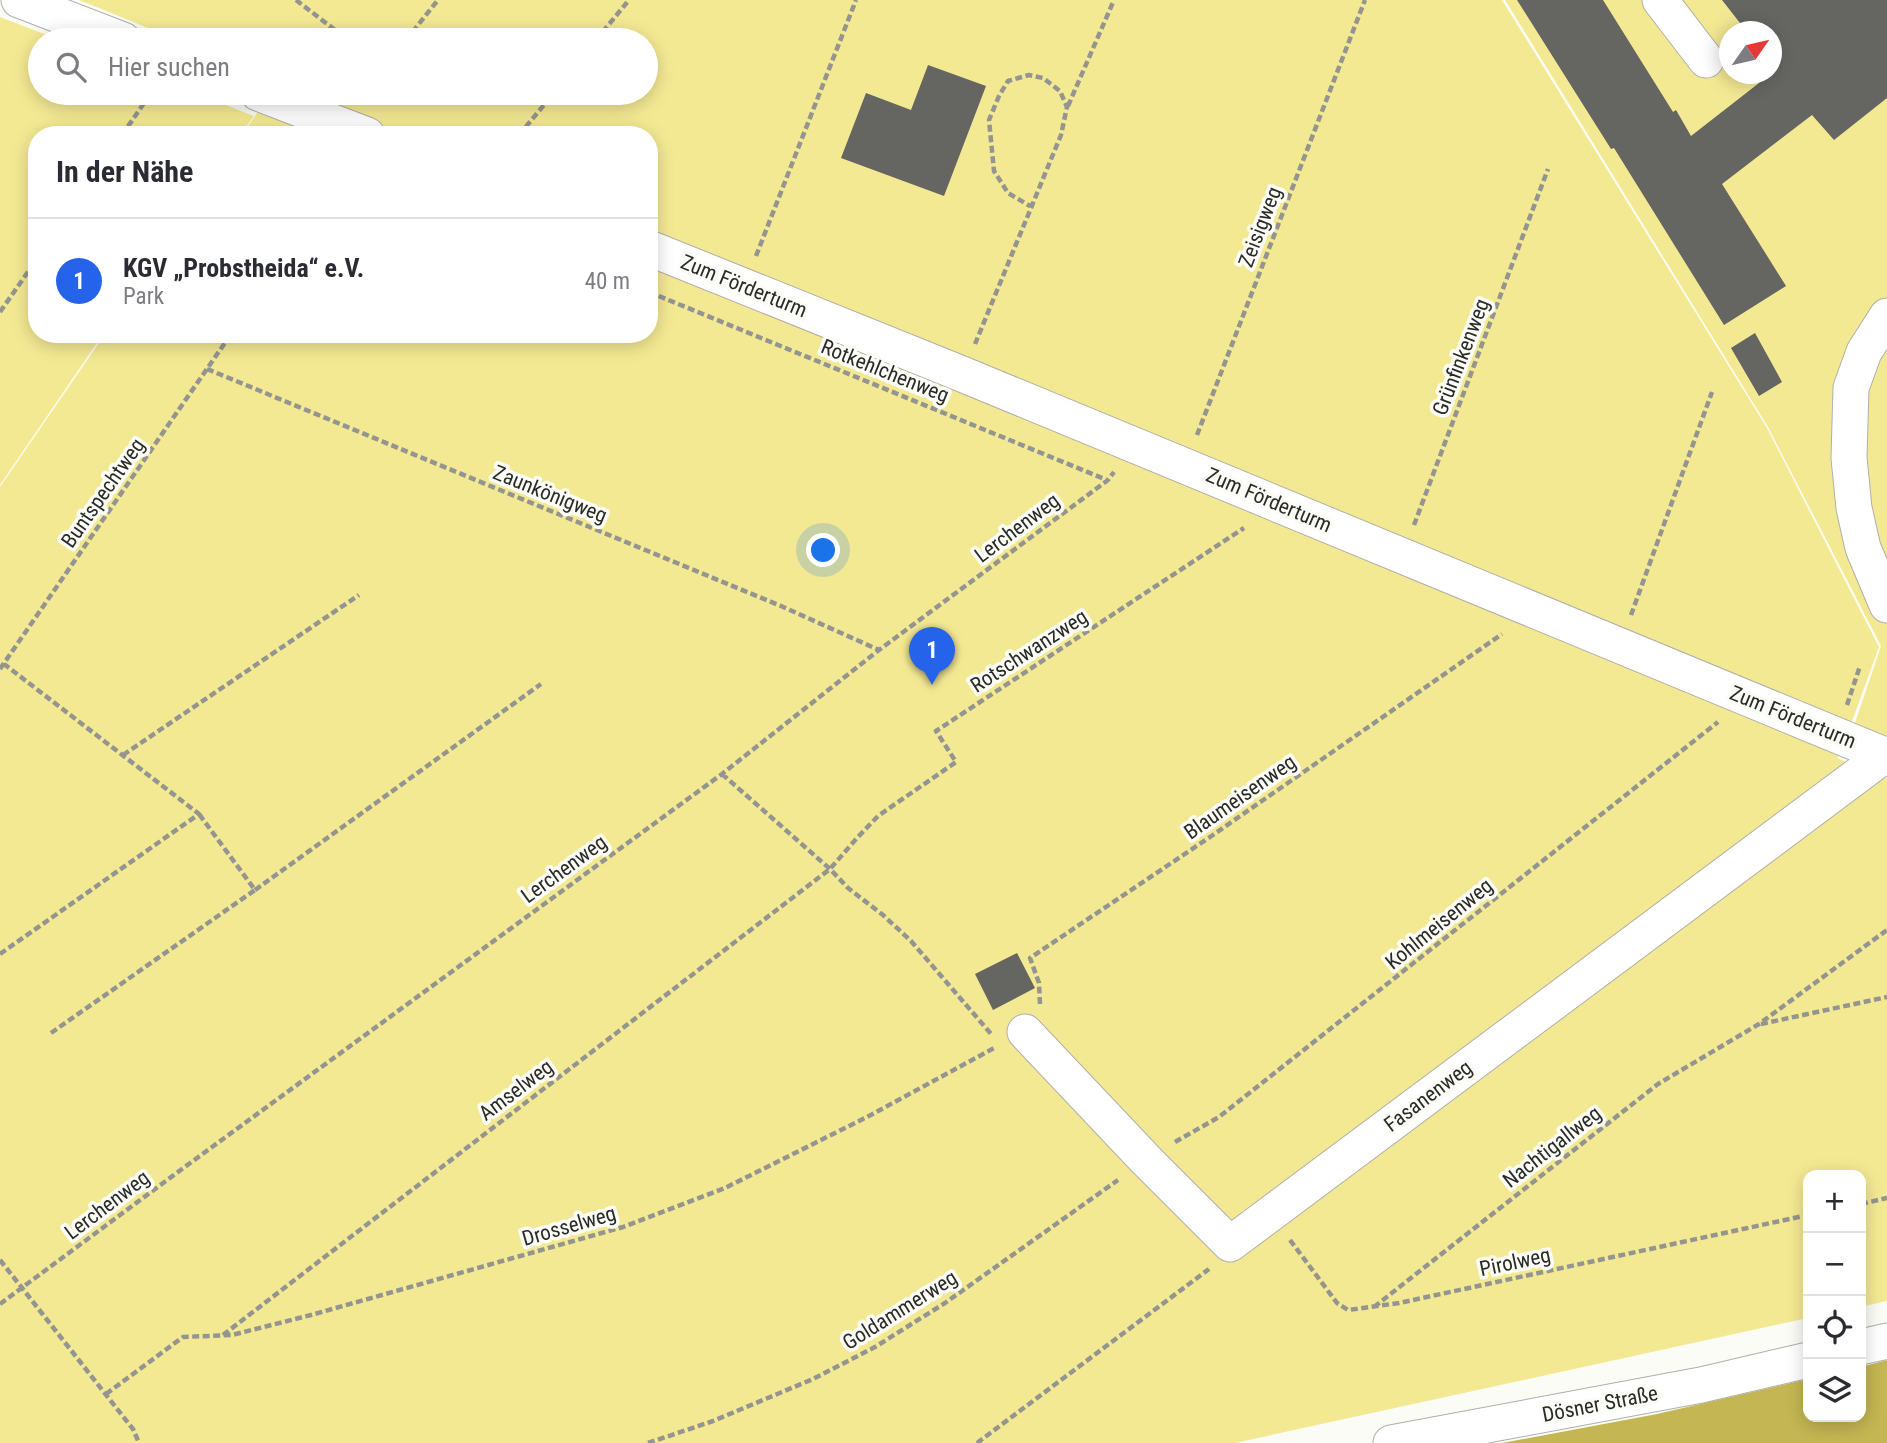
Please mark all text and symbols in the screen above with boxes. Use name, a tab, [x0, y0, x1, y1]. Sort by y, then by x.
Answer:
north arrow	[1719, 21, 1782, 84]
search box	[28, 28, 658, 105]
icon: search	[52, 48, 90, 86]
text: Hier suchen	[108, 52, 230, 82]
text: In der Nähe	[56, 154, 193, 189]
street label: Zeisigweg	[1234, 183, 1286, 271]
street label: Zum Förderturm	[677, 250, 811, 322]
text: KGV „Probstheida“ e.V.	[123, 253, 364, 283]
text: 1	[73, 268, 85, 295]
text: 40 m	[585, 268, 630, 295]
text: Park	[123, 283, 164, 310]
street label: Grünfinkenweg	[1428, 295, 1494, 419]
street label: Rotkehlchenweg	[818, 334, 952, 408]
street label: Buntspechtweg	[57, 434, 149, 552]
street label: Zaunkönigweg	[490, 460, 610, 528]
street label: Zum Förderturm	[1203, 463, 1335, 537]
street label: Lerchenweg	[970, 488, 1064, 568]
your location	[806, 533, 840, 567]
street label: Rotschwanzweg	[966, 604, 1092, 698]
pin: 1	[909, 627, 955, 685]
street label: Zum Förderturm	[1726, 681, 1860, 753]
street label: Blaumeisenweg	[1180, 750, 1300, 844]
street label: Lerchenweg	[517, 830, 611, 908]
street label: Kohlmeisenweg	[1381, 874, 1497, 974]
street label: Amselweg	[474, 1055, 558, 1125]
street label: Fasanenweg	[1379, 1055, 1477, 1137]
street label: Nachtigallweg	[1498, 1101, 1606, 1193]
street label: Lerchenweg	[60, 1165, 154, 1245]
map controls	[1803, 1170, 1866, 1422]
button: +	[1803, 1170, 1866, 1233]
street label: Drosselweg	[519, 1201, 619, 1251]
button: −	[1803, 1233, 1866, 1296]
street label: Pirolweg	[1477, 1243, 1553, 1281]
street label: Goldammerweg	[838, 1265, 962, 1355]
button: locate	[1803, 1296, 1866, 1359]
button: layers	[1803, 1359, 1866, 1422]
street label: Dösner Straße	[1540, 1381, 1660, 1427]

